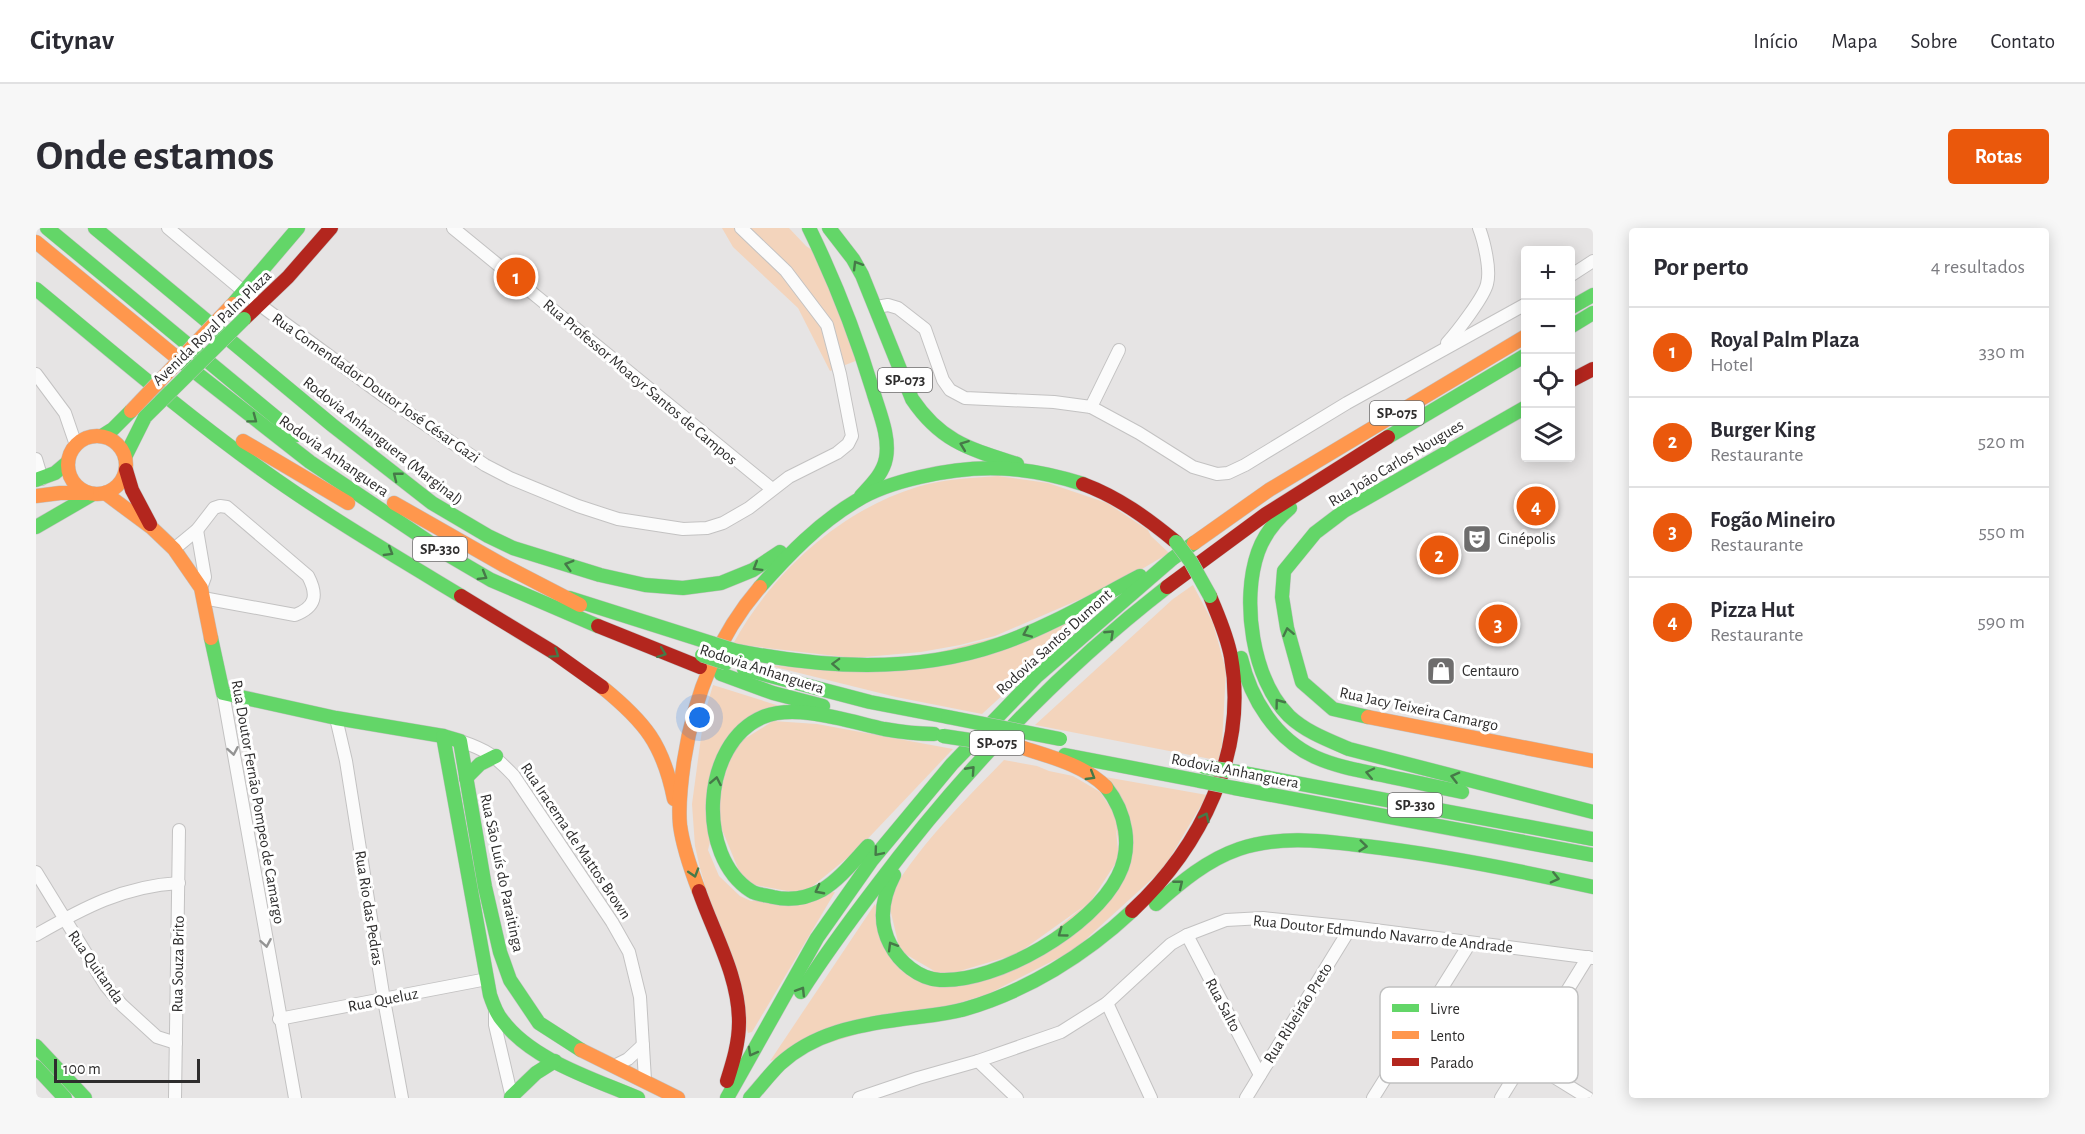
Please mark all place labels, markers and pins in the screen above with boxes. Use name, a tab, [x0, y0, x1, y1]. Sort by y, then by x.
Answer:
pin: 1	[496, 254, 536, 300]
pin: 4	[1516, 484, 1556, 528]
theatre icon: Cinépolis	[1461, 523, 1493, 555]
place label: Cinépolis	[1498, 531, 1556, 547]
pin: 2	[1420, 532, 1458, 578]
pin: 3	[1478, 602, 1518, 646]
shop icon: Centauro	[1425, 655, 1457, 687]
place label: Centauro	[1462, 663, 1519, 679]

